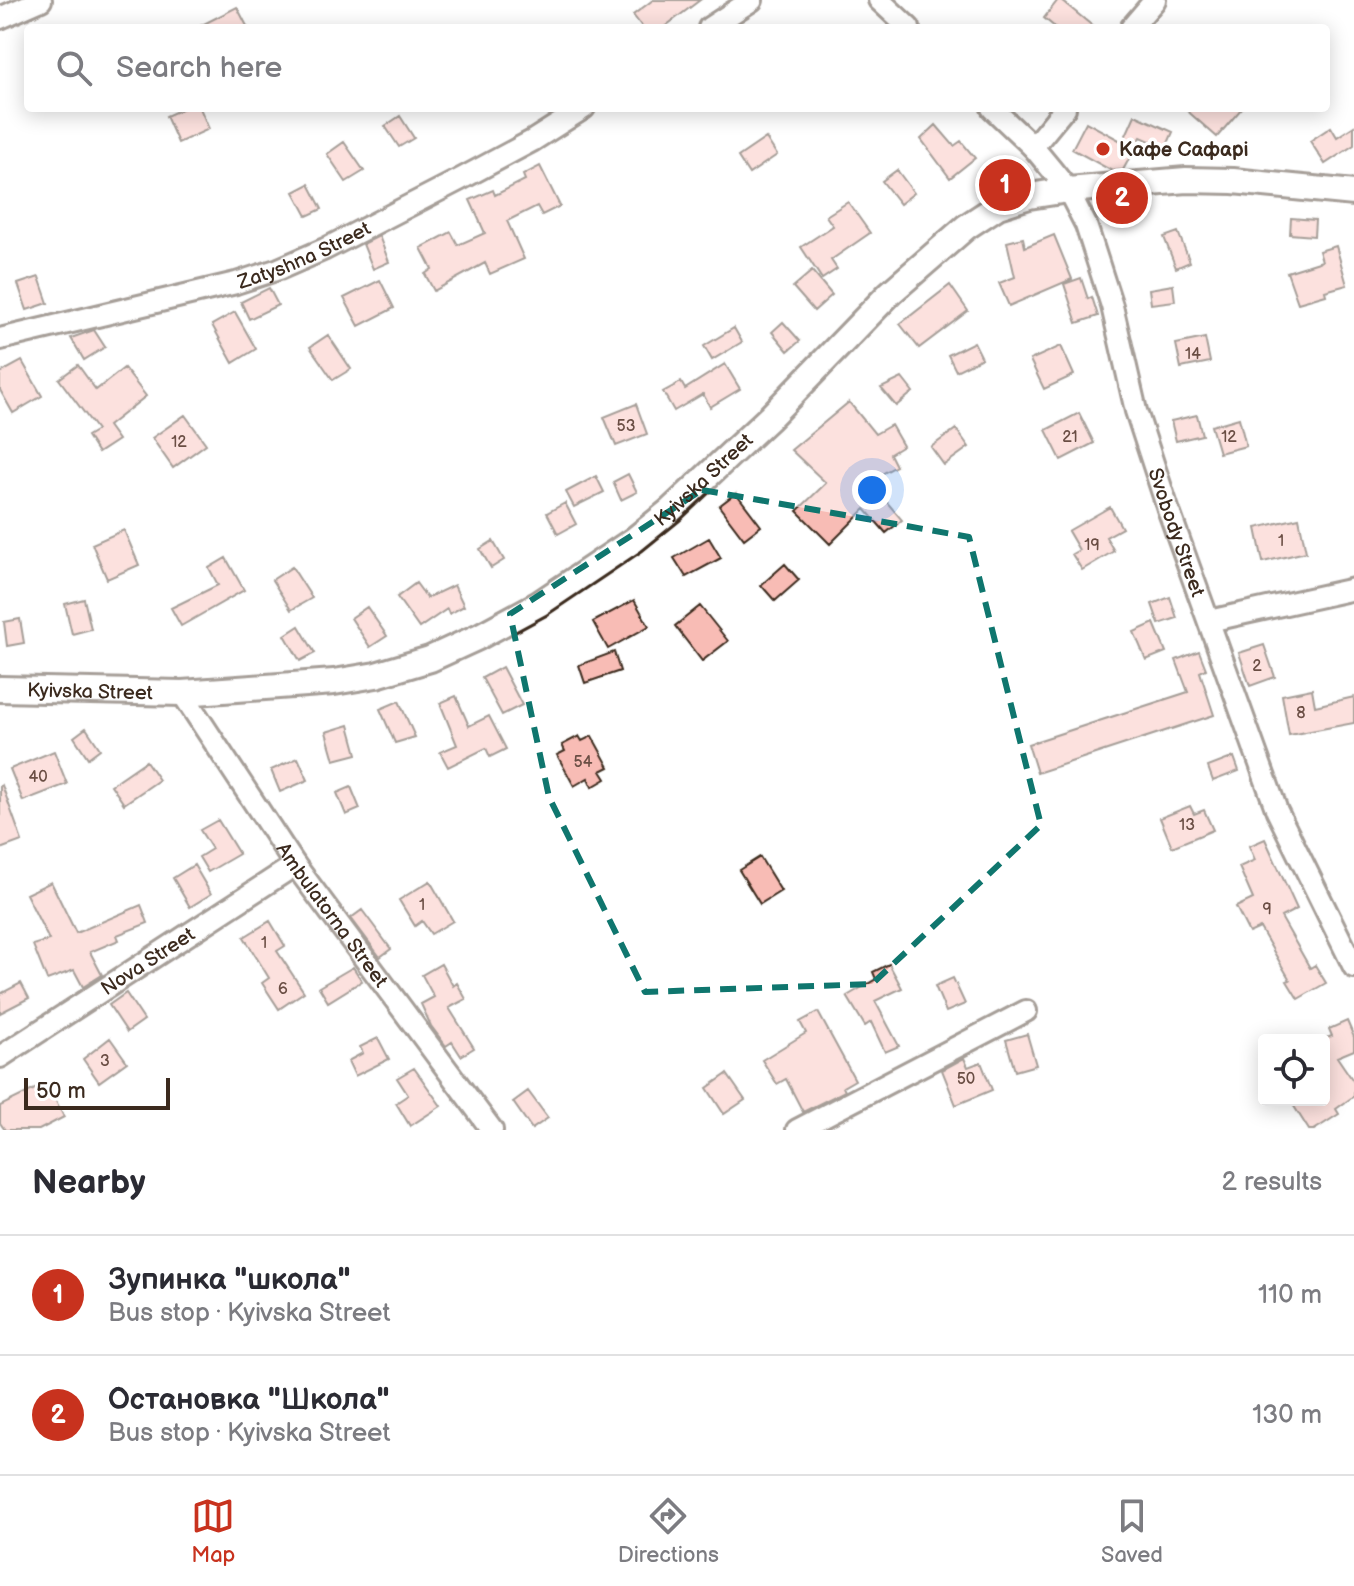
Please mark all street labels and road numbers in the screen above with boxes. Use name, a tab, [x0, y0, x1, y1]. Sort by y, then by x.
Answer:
street label: Zatyshna Street	[234, 217, 375, 295]
street label: Kyivska Street	[650, 429, 758, 532]
street label: Svobody Street	[1142, 465, 1210, 600]
street label: Kyivska Street	[27, 679, 153, 705]
street label: Ambulatorna Street	[271, 838, 393, 992]
street label: Nova Street	[97, 923, 199, 1001]

